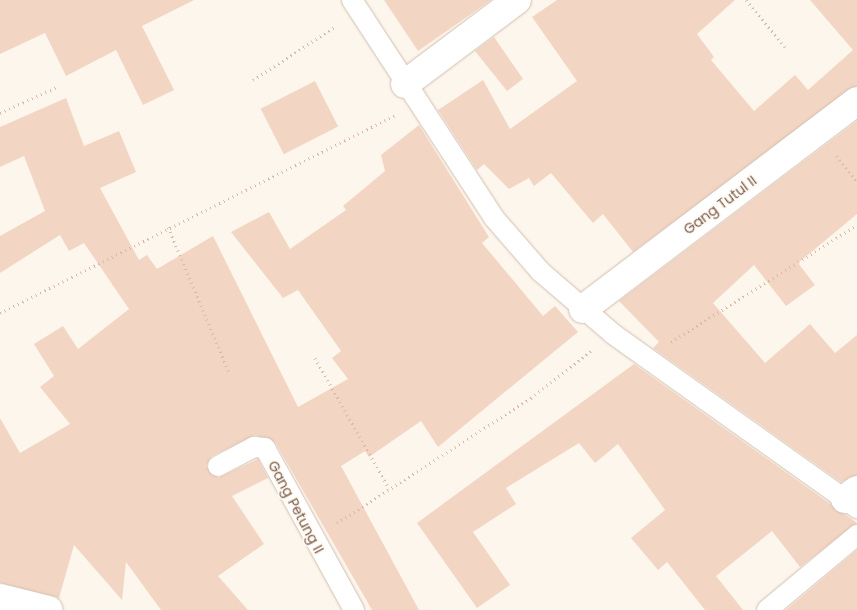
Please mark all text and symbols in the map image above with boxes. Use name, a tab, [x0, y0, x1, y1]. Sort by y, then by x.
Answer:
street label: Gang Tutul II	[680, 172, 760, 238]
street label: Gang Petung II	[265, 458, 327, 556]

